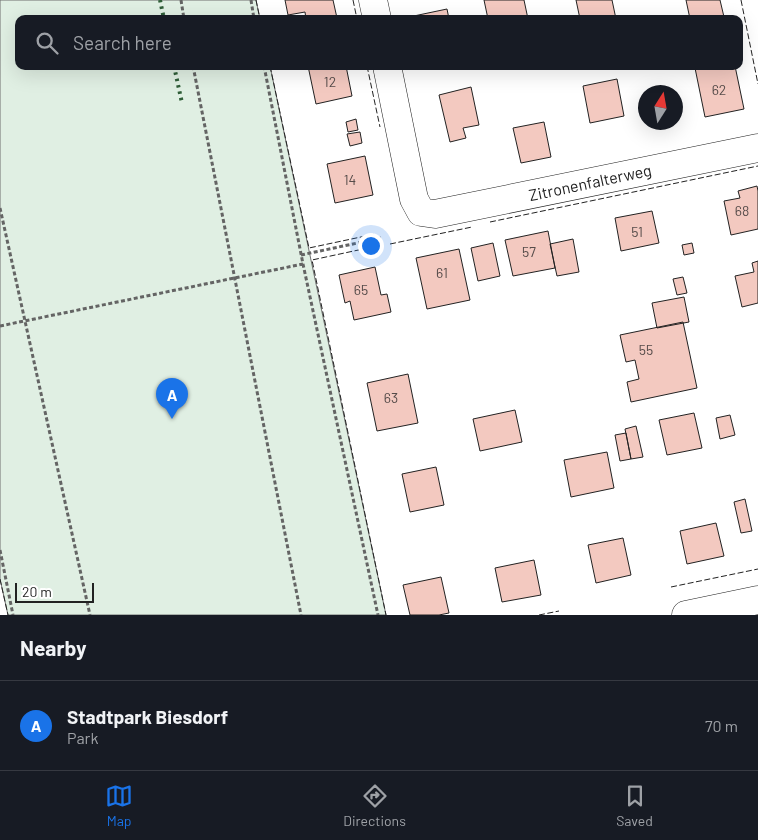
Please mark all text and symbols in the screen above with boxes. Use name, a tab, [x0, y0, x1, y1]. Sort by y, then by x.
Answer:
search box	[15, 15, 743, 70]
icon: search	[33, 29, 61, 57]
text: Search here	[73, 31, 172, 54]
house number: 12	[324, 73, 336, 90]
house number: 62	[712, 81, 726, 98]
north arrow	[638, 85, 683, 130]
street label: Zitronenfalterweg	[527, 160, 653, 204]
house number: 14	[344, 171, 356, 188]
house number: 68	[735, 202, 749, 219]
house number: 51	[631, 223, 643, 240]
your location	[358, 233, 384, 259]
house number: 57	[522, 243, 536, 260]
house number: 61	[436, 264, 448, 281]
house number: 65	[354, 281, 368, 298]
house number: 55	[639, 341, 653, 358]
pin: A	[156, 378, 188, 419]
house number: 63	[384, 389, 398, 406]
scale bar	[15, 580, 94, 603]
text: 20 m	[22, 583, 52, 600]
text: Nearby	[20, 635, 86, 660]
text: Stadtpark Biesdorf	[67, 705, 228, 728]
text: A	[31, 716, 41, 735]
text: 70 m	[705, 716, 738, 735]
text: Park	[67, 728, 98, 747]
tab: Map	[105, 782, 133, 829]
tab: Directions	[343, 782, 406, 829]
tab: Saved	[616, 782, 653, 829]

